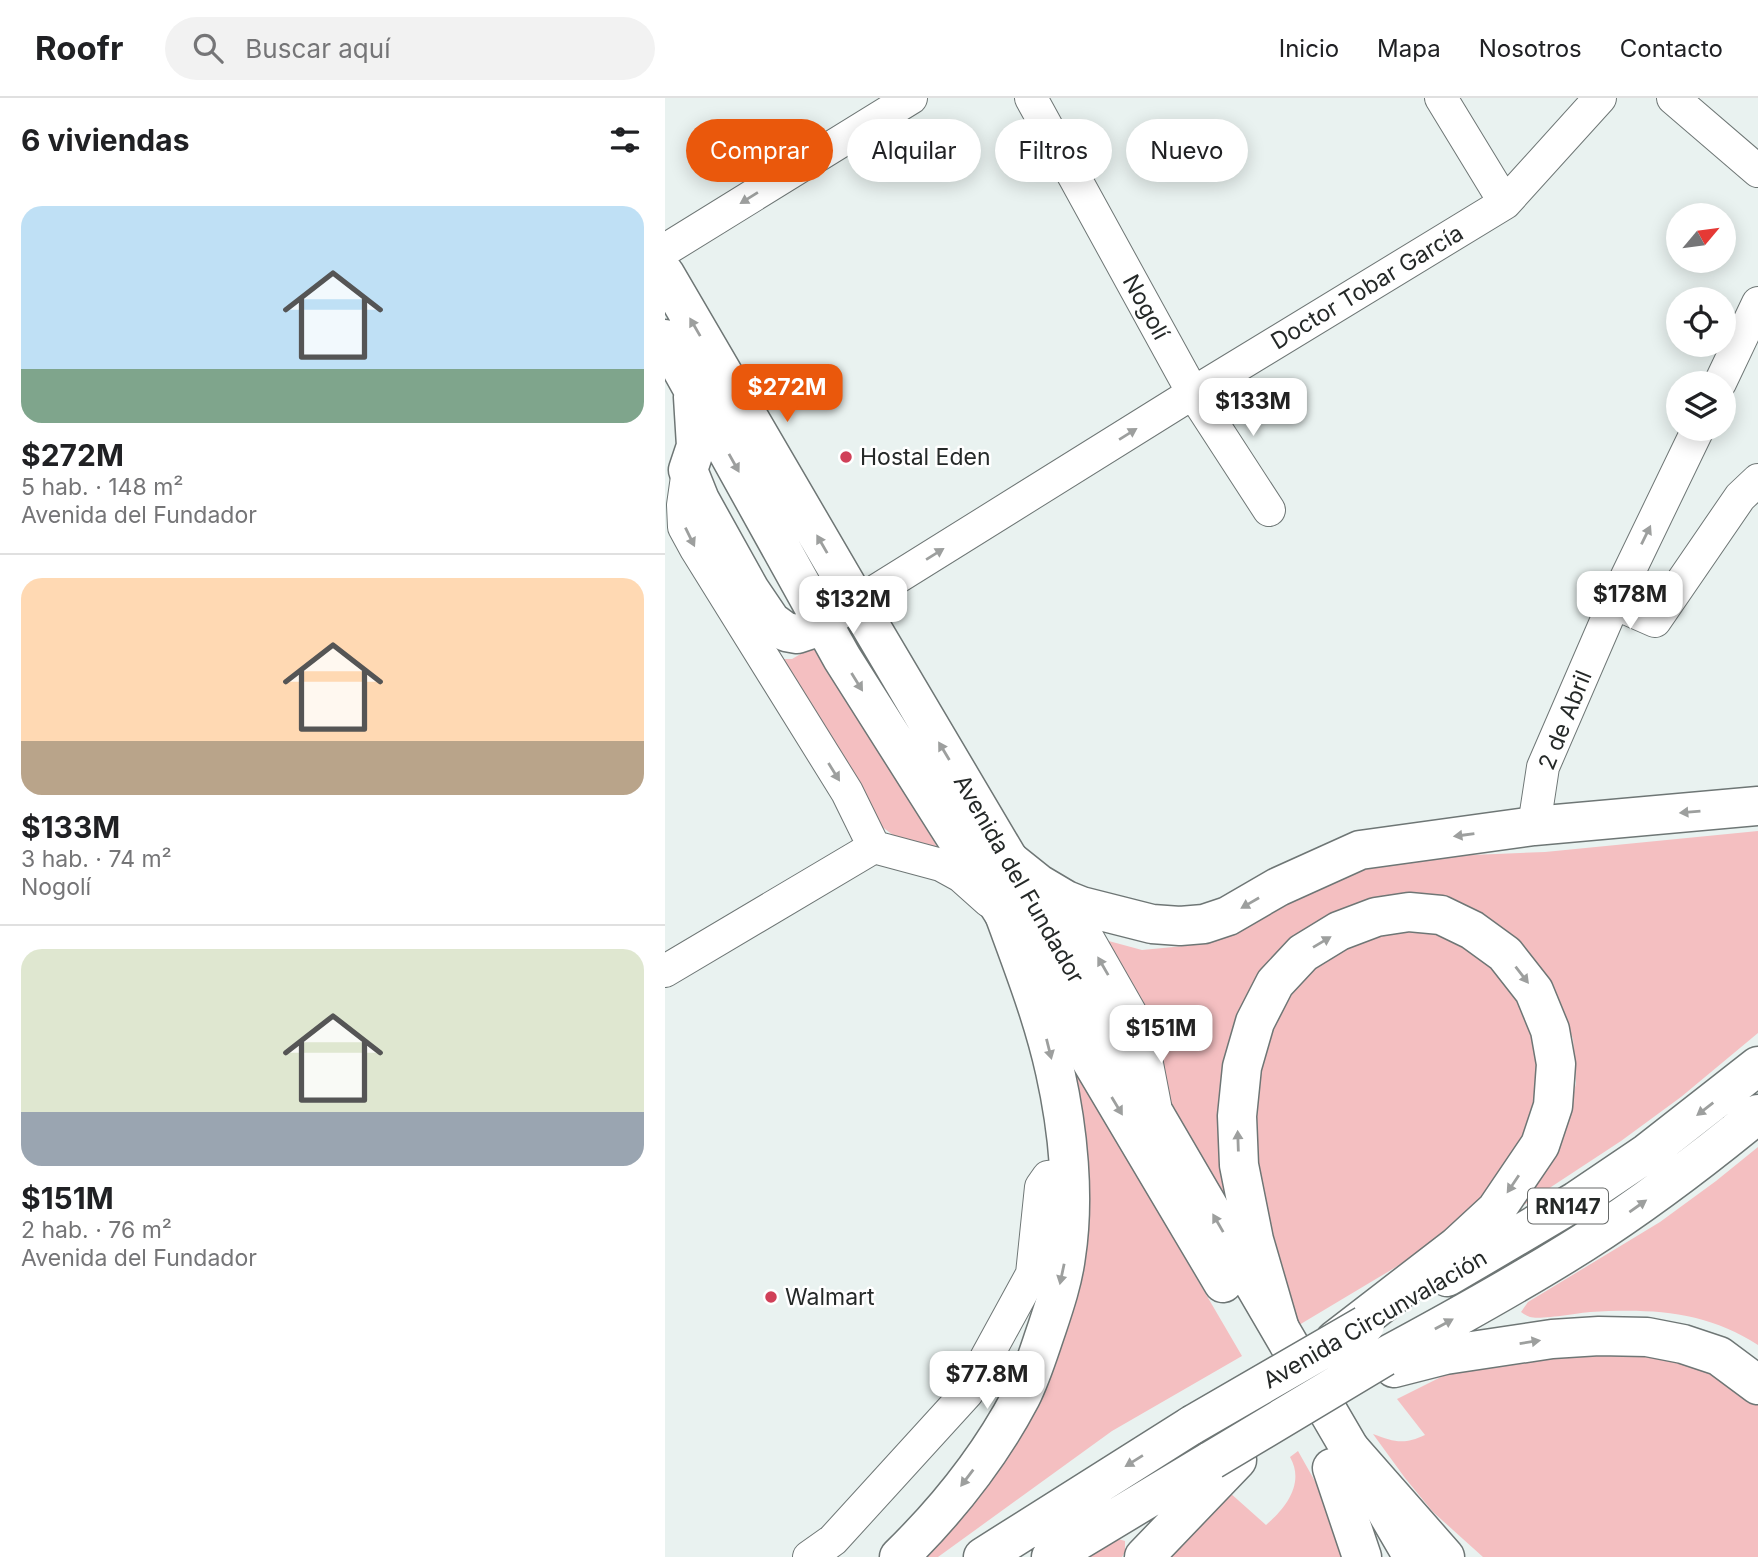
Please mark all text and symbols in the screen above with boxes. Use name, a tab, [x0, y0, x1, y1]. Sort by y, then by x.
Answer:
search box	[165, 17, 655, 80]
text: Roofr	[35, 28, 123, 68]
icon: search	[189, 29, 227, 67]
text: Buscar aquí	[245, 33, 390, 64]
text: Inicio	[1279, 34, 1339, 63]
text: Mapa	[1377, 34, 1441, 63]
text: Nosotros	[1479, 34, 1582, 63]
text: Contacto	[1620, 34, 1723, 63]
chip: Comprar	[686, 119, 833, 182]
chip: Alquilar	[847, 119, 981, 182]
chip: Filtros	[995, 119, 1112, 182]
chip: Nuevo	[1126, 119, 1248, 182]
icon: filters	[606, 121, 644, 159]
text: 6 viviendas	[21, 122, 190, 158]
one-way arrow	[739, 192, 758, 205]
north arrow	[1666, 203, 1736, 273]
map controls	[1666, 203, 1736, 441]
street label: Doctor Tobar García	[1266, 219, 1468, 355]
icon: home	[270, 252, 396, 378]
street label: Nogolí	[1117, 270, 1175, 345]
button: locate	[1666, 287, 1736, 357]
one-way arrow	[689, 317, 702, 336]
pin: $272M	[738, 364, 836, 424]
button: layers	[1666, 371, 1736, 441]
text: $272M	[748, 373, 826, 401]
pin: $133M	[1204, 378, 1302, 438]
text: $133M	[1215, 387, 1291, 415]
one-way arrow	[1119, 427, 1138, 440]
text: $272M	[21, 437, 124, 473]
place label: Hostal Eden	[860, 443, 991, 471]
marker: Hostal Eden	[838, 449, 854, 465]
one-way arrow	[728, 453, 740, 472]
text: 5 hab. · 148 m²	[21, 473, 183, 501]
text: Avenida del Fundador	[21, 501, 257, 529]
one-way arrow	[1641, 525, 1652, 545]
one-way arrow	[684, 527, 695, 547]
one-way arrow	[816, 535, 828, 554]
one-way arrow	[926, 548, 945, 561]
pin: $178M	[1581, 572, 1679, 631]
pin: $132M	[804, 576, 902, 636]
text: $178M	[1593, 580, 1667, 608]
text: $132M	[815, 585, 891, 613]
icon: home	[270, 624, 396, 750]
street label: 2 de Abril	[1532, 666, 1598, 774]
one-way arrow	[851, 672, 864, 692]
one-way arrow	[938, 741, 951, 760]
one-way arrow	[828, 763, 841, 782]
street label: Avenida del Fundador	[948, 770, 1090, 988]
one-way arrow	[1679, 807, 1701, 818]
text: $133M	[21, 809, 120, 845]
one-way arrow	[1453, 830, 1475, 841]
text: 3 hab. · 74 m²	[21, 845, 172, 873]
text: Nogolí	[21, 873, 91, 901]
one-way arrow	[1240, 897, 1259, 909]
one-way arrow	[1312, 935, 1331, 948]
one-way arrow	[1097, 956, 1109, 975]
one-way arrow	[1514, 966, 1528, 984]
icon: home	[270, 995, 396, 1121]
pin: $151M	[1112, 1006, 1210, 1065]
text: $151M	[1125, 1014, 1197, 1042]
one-way arrow	[1044, 1038, 1055, 1060]
one-way arrow	[1111, 1096, 1124, 1115]
one-way arrow	[1696, 1101, 1714, 1116]
one-way arrow	[1232, 1129, 1244, 1151]
one-way arrow	[1507, 1175, 1520, 1194]
text: $151M	[21, 1180, 114, 1216]
road number: RN147	[1528, 1188, 1608, 1224]
one-way arrow	[1629, 1199, 1647, 1213]
one-way arrow	[1212, 1213, 1224, 1232]
text: 2 hab. · 76 m²	[21, 1216, 172, 1244]
street label: Avenida Circunvalación	[1258, 1243, 1492, 1395]
text: Avenida del Fundador	[21, 1244, 257, 1272]
one-way arrow	[1057, 1263, 1068, 1285]
place label: Walmart	[785, 1283, 875, 1311]
marker: Walmart	[763, 1289, 779, 1305]
one-way arrow	[1434, 1318, 1454, 1330]
one-way arrow	[1519, 1336, 1541, 1347]
pin: $77.8M	[930, 1352, 1044, 1411]
text: $77.8M	[946, 1360, 1028, 1388]
one-way arrow	[1125, 1455, 1144, 1468]
one-way arrow	[961, 1469, 975, 1487]

